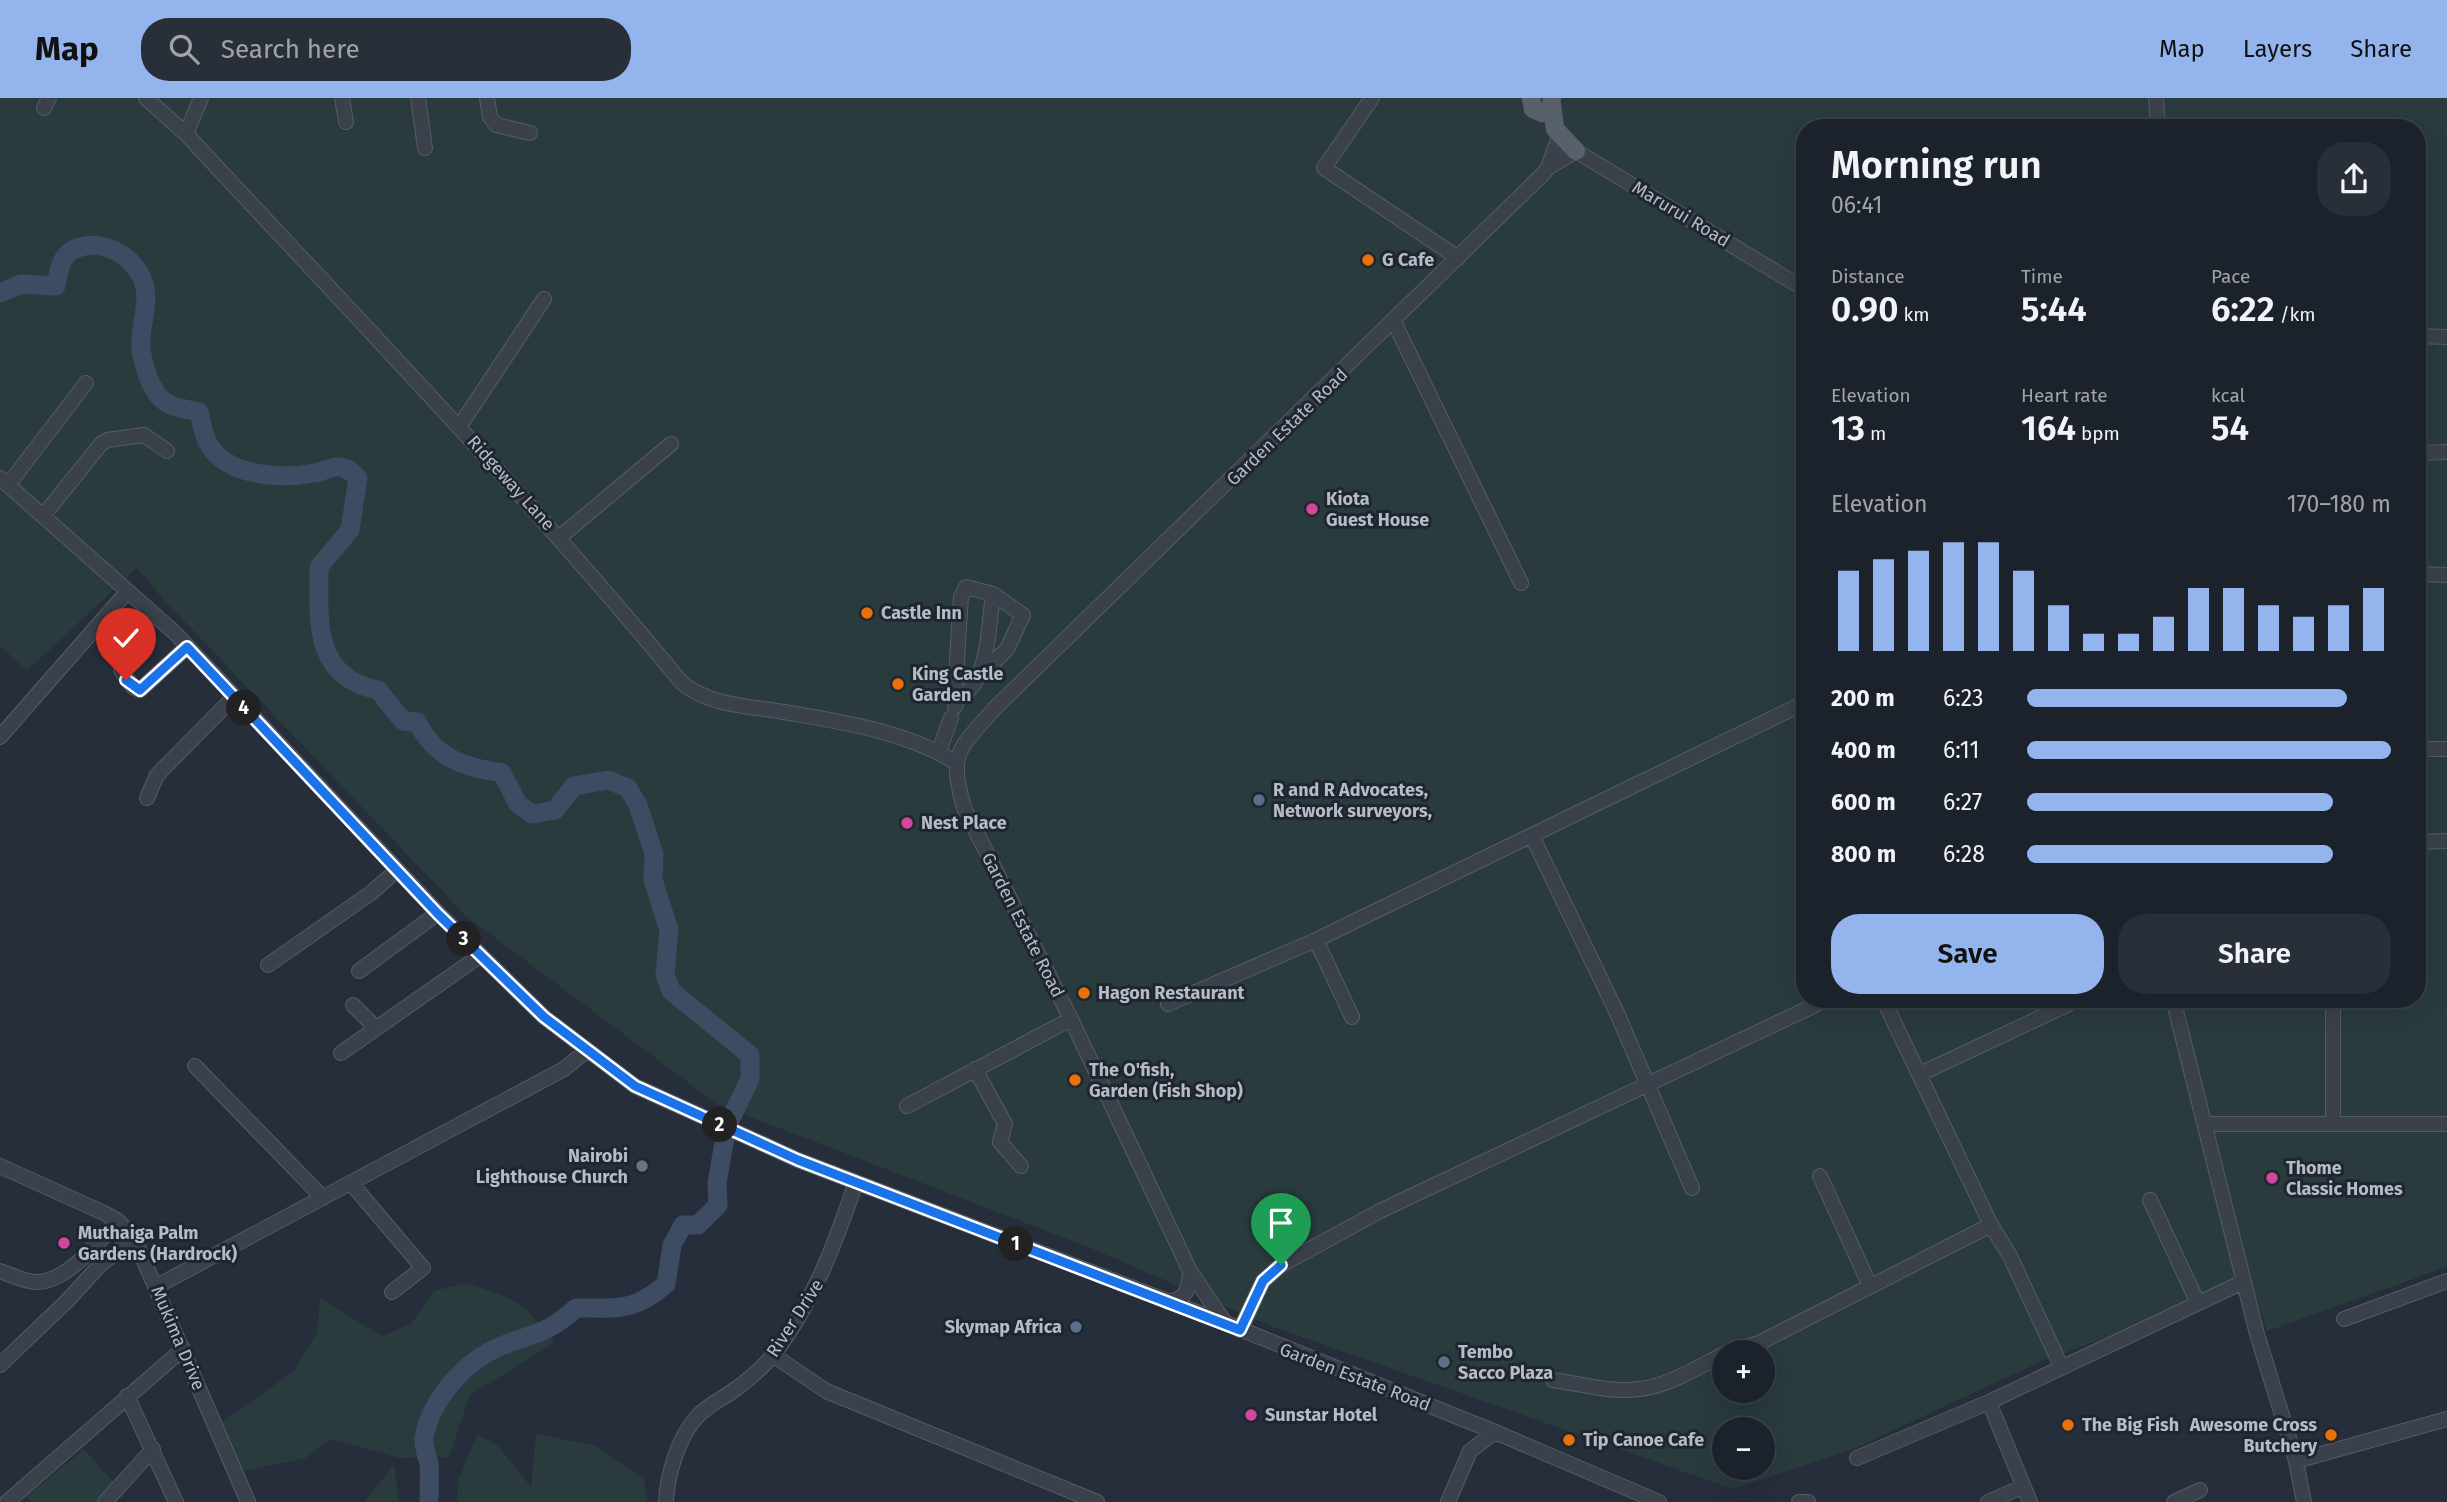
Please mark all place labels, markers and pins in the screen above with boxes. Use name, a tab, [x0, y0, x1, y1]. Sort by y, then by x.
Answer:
place label: G Cafe	[1382, 249, 1434, 271]
marker: G Cafe	[1360, 252, 1376, 268]
place label: Kiota Guest House	[1326, 488, 1429, 531]
marker: Kiota Guest House	[1304, 501, 1320, 517]
place label: Castle Inn	[881, 602, 962, 624]
marker: Castle Inn	[859, 605, 875, 621]
pin	[96, 608, 156, 680]
place label: King Castle Garden	[912, 663, 1004, 706]
marker: King Castle Garden	[890, 676, 906, 692]
pin: 4	[226, 690, 262, 726]
place label: R and R Advocates, Network surveyors,	[1273, 779, 1432, 822]
marker: R and R Advocates, Network surveyors,	[1251, 792, 1267, 808]
place label: Nest Place	[921, 812, 1007, 834]
marker: Nest Place	[899, 815, 915, 831]
pin: 3	[447, 922, 482, 956]
place label: Hagon Restaurant	[1098, 982, 1246, 1004]
marker: Hagon Restaurant	[1076, 985, 1092, 1001]
place label: The O'fish, Garden (Fish Shop)	[1089, 1059, 1243, 1102]
marker: The O'fish, Garden (Fish Shop)	[1067, 1072, 1083, 1088]
pin: 2	[702, 1108, 738, 1142]
place label: Nairobi Lighthouse Church	[476, 1145, 628, 1188]
place label: Thome Classic Homes	[2286, 1157, 2403, 1200]
marker: Nairobi Lighthouse Church	[634, 1158, 650, 1174]
marker: Thome Classic Homes	[2264, 1170, 2280, 1186]
pin	[1251, 1193, 1311, 1265]
place label: Muthaiga Palm Gardens (Hardrock)	[78, 1222, 237, 1265]
pin: 1	[998, 1226, 1034, 1262]
marker: Muthaiga Palm Gardens (Hardrock)	[56, 1235, 72, 1251]
place label: Skymap Africa	[945, 1316, 1062, 1338]
marker: Skymap Africa	[1068, 1319, 1084, 1335]
place label: Tembo Sacco Plaza	[1458, 1341, 1553, 1384]
marker: Tembo Sacco Plaza	[1436, 1354, 1452, 1370]
place label: Sunstar Hotel	[1265, 1404, 1378, 1426]
marker: Sunstar Hotel	[1243, 1407, 1259, 1423]
place label: The Big Fish	[2082, 1414, 2179, 1436]
place label: Awesome Cross Butchery	[2189, 1414, 2318, 1457]
marker: The Big Fish	[2060, 1417, 2076, 1433]
marker: Awesome Cross Butchery	[2323, 1427, 2339, 1443]
place label: Tip Canoe Cafe	[1583, 1429, 1704, 1451]
marker: Tip Canoe Cafe	[1561, 1432, 1577, 1448]

